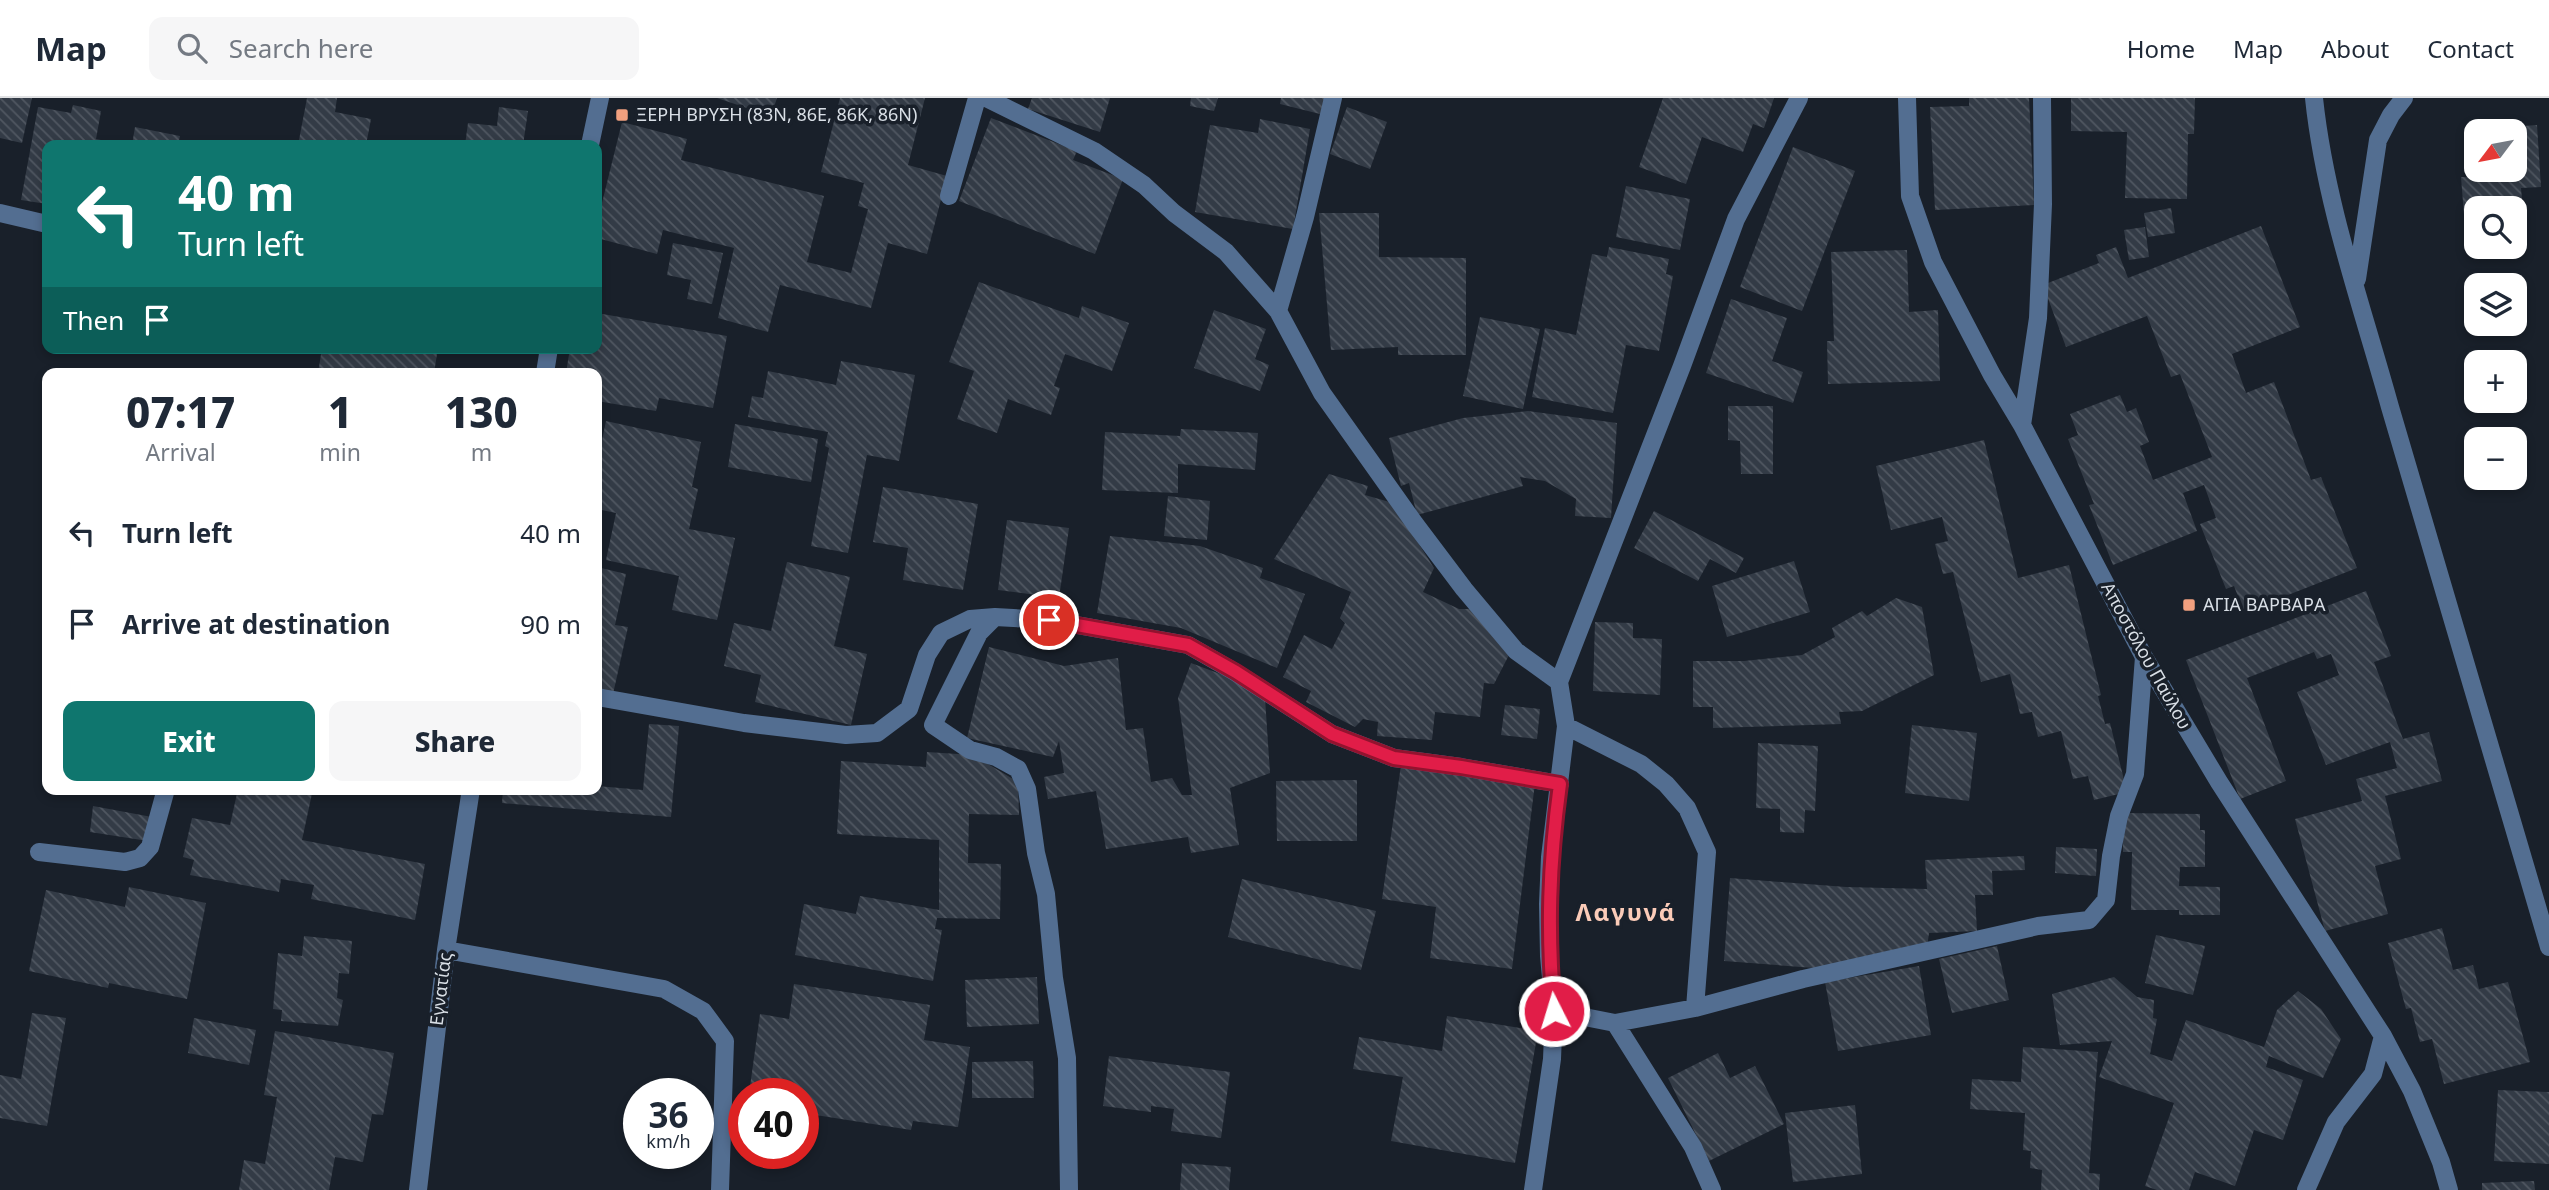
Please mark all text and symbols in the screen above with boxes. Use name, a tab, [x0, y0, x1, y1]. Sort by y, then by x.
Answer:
search box	[149, 17, 639, 80]
text: Map	[35, 26, 107, 71]
icon: search	[173, 29, 211, 67]
text: Search here	[229, 30, 373, 66]
text: Home	[2127, 32, 2195, 65]
text: Map	[2233, 32, 2283, 65]
text: About	[2321, 32, 2389, 65]
text: Contact	[2427, 32, 2514, 65]
place label: ΞΕΡΗ ΒΡΥΣΗ (83Ν, 86Ε, 86Κ, 86Ν)	[636, 102, 917, 126]
marker: ΞΕΡΗ ΒΡΥΣΗ (83Ν, 86Ε, 86Κ, 86Ν)	[614, 107, 630, 123]
north arrow	[2464, 119, 2527, 182]
map controls	[2464, 119, 2527, 490]
text: 40 m	[178, 159, 295, 225]
icon: left	[63, 168, 154, 259]
button: search	[2464, 196, 2527, 259]
text: Turn left	[178, 222, 304, 265]
button: layers	[2464, 273, 2527, 336]
icon: arrive	[138, 301, 176, 339]
text: Then	[63, 302, 124, 338]
button: +	[2464, 350, 2527, 413]
text: 07:17	[126, 383, 235, 440]
text: 1	[328, 383, 352, 440]
text: 130	[445, 383, 518, 440]
button: −	[2464, 427, 2527, 490]
text: Arrival	[146, 436, 216, 468]
text: min	[319, 436, 361, 468]
text: m	[471, 436, 492, 468]
icon: left	[63, 514, 101, 552]
text: Turn left	[122, 515, 233, 551]
text: 40 m	[520, 515, 581, 551]
street label: Αποστόλου Παύλου	[2096, 578, 2197, 733]
pin	[1019, 590, 1079, 650]
place label: ΑΓΙΑ ΒΑΡΒΑΡΑ	[2203, 592, 2326, 616]
marker: ΑΓΙΑ ΒΑΡΒΑΡΑ	[2181, 597, 2197, 613]
icon: arrive	[1030, 601, 1068, 639]
icon: arrive	[63, 605, 101, 643]
text: Arrive at destination	[122, 606, 391, 642]
text: 90 m	[520, 606, 581, 642]
button: Exit	[63, 701, 315, 781]
button: Share	[329, 701, 581, 781]
district label: Λαγυνά	[1576, 895, 1677, 928]
street label: Εγνατίας	[424, 951, 456, 1027]
position arrow	[1517, 974, 1591, 1048]
speed limit sign: 40	[728, 1078, 819, 1169]
text: 36	[648, 1091, 689, 1138]
text: km/h	[646, 1129, 691, 1153]

